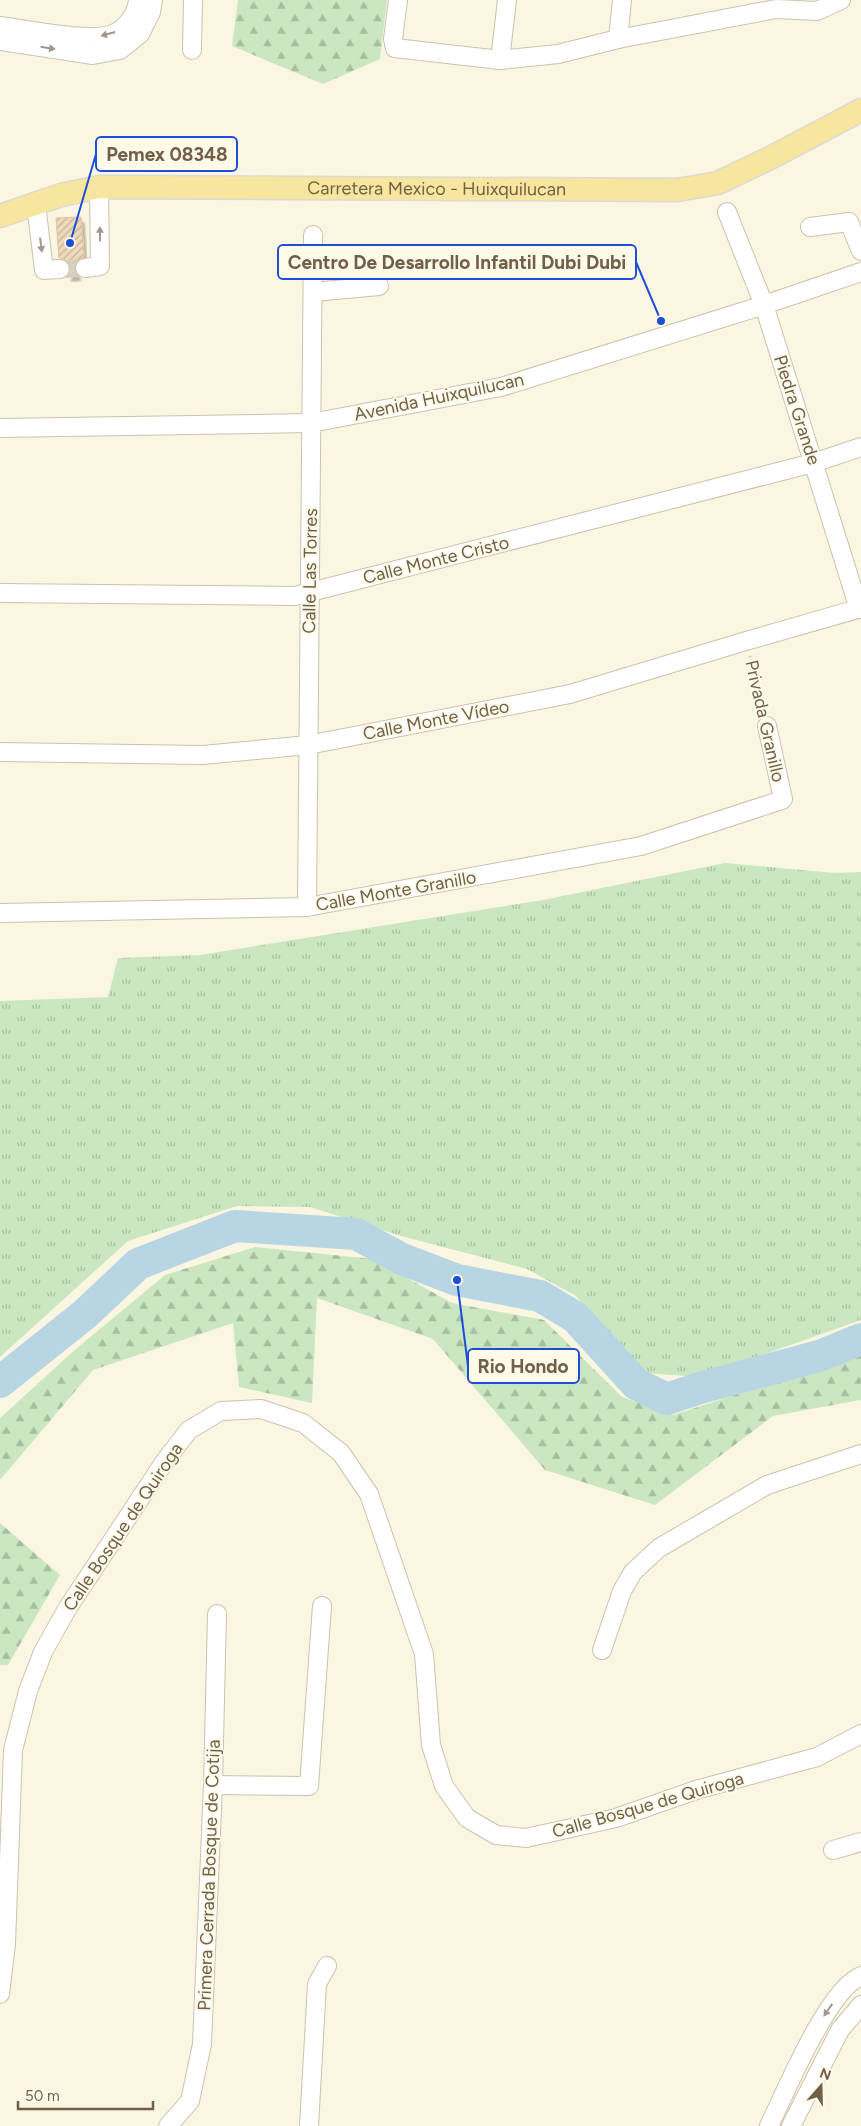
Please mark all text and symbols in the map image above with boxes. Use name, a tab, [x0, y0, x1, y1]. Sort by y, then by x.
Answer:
one-way arrow	[101, 30, 116, 38]
one-way arrow	[41, 44, 57, 52]
callout: Pemex 08348	[96, 137, 237, 171]
text: Pemex 08348	[106, 143, 228, 166]
street label: Carretera Mexico - Huixquilucan	[307, 177, 566, 200]
one-way arrow	[96, 226, 104, 242]
one-way arrow	[37, 237, 45, 253]
callout: Centro De Desarrollo Infantil Dubi Dubi	[278, 245, 636, 279]
text: Centro De Desarrollo Infantil Dubi Dubi	[288, 251, 626, 274]
street label: Piedra Grande	[769, 352, 825, 468]
street label: Avenida Huixquilucan	[352, 368, 526, 426]
street label: Calle Las Torres	[298, 508, 322, 634]
street label: Calle Monte Cristo	[361, 531, 511, 589]
street label: Privada Granillo	[740, 658, 790, 784]
street label: Calle Monte Vídeo	[361, 695, 511, 745]
street label: Calle Monte Granillo	[314, 866, 478, 916]
callout: Rio Hondo	[468, 1349, 579, 1383]
text: Rio Hondo	[477, 1355, 569, 1378]
street label: Calle Bosque de Quiroga	[58, 1439, 188, 1615]
street label: Primera Cerrada Bosque de Cotija	[193, 1739, 225, 2011]
street label: Calle Bosque de Quiroga	[550, 1767, 746, 1843]
one-way arrow	[823, 2003, 833, 2017]
north arrow	[796, 2061, 846, 2111]
text: N	[817, 2064, 833, 2084]
scale bar	[18, 2078, 152, 2110]
text: 50 m	[25, 2087, 60, 2105]

